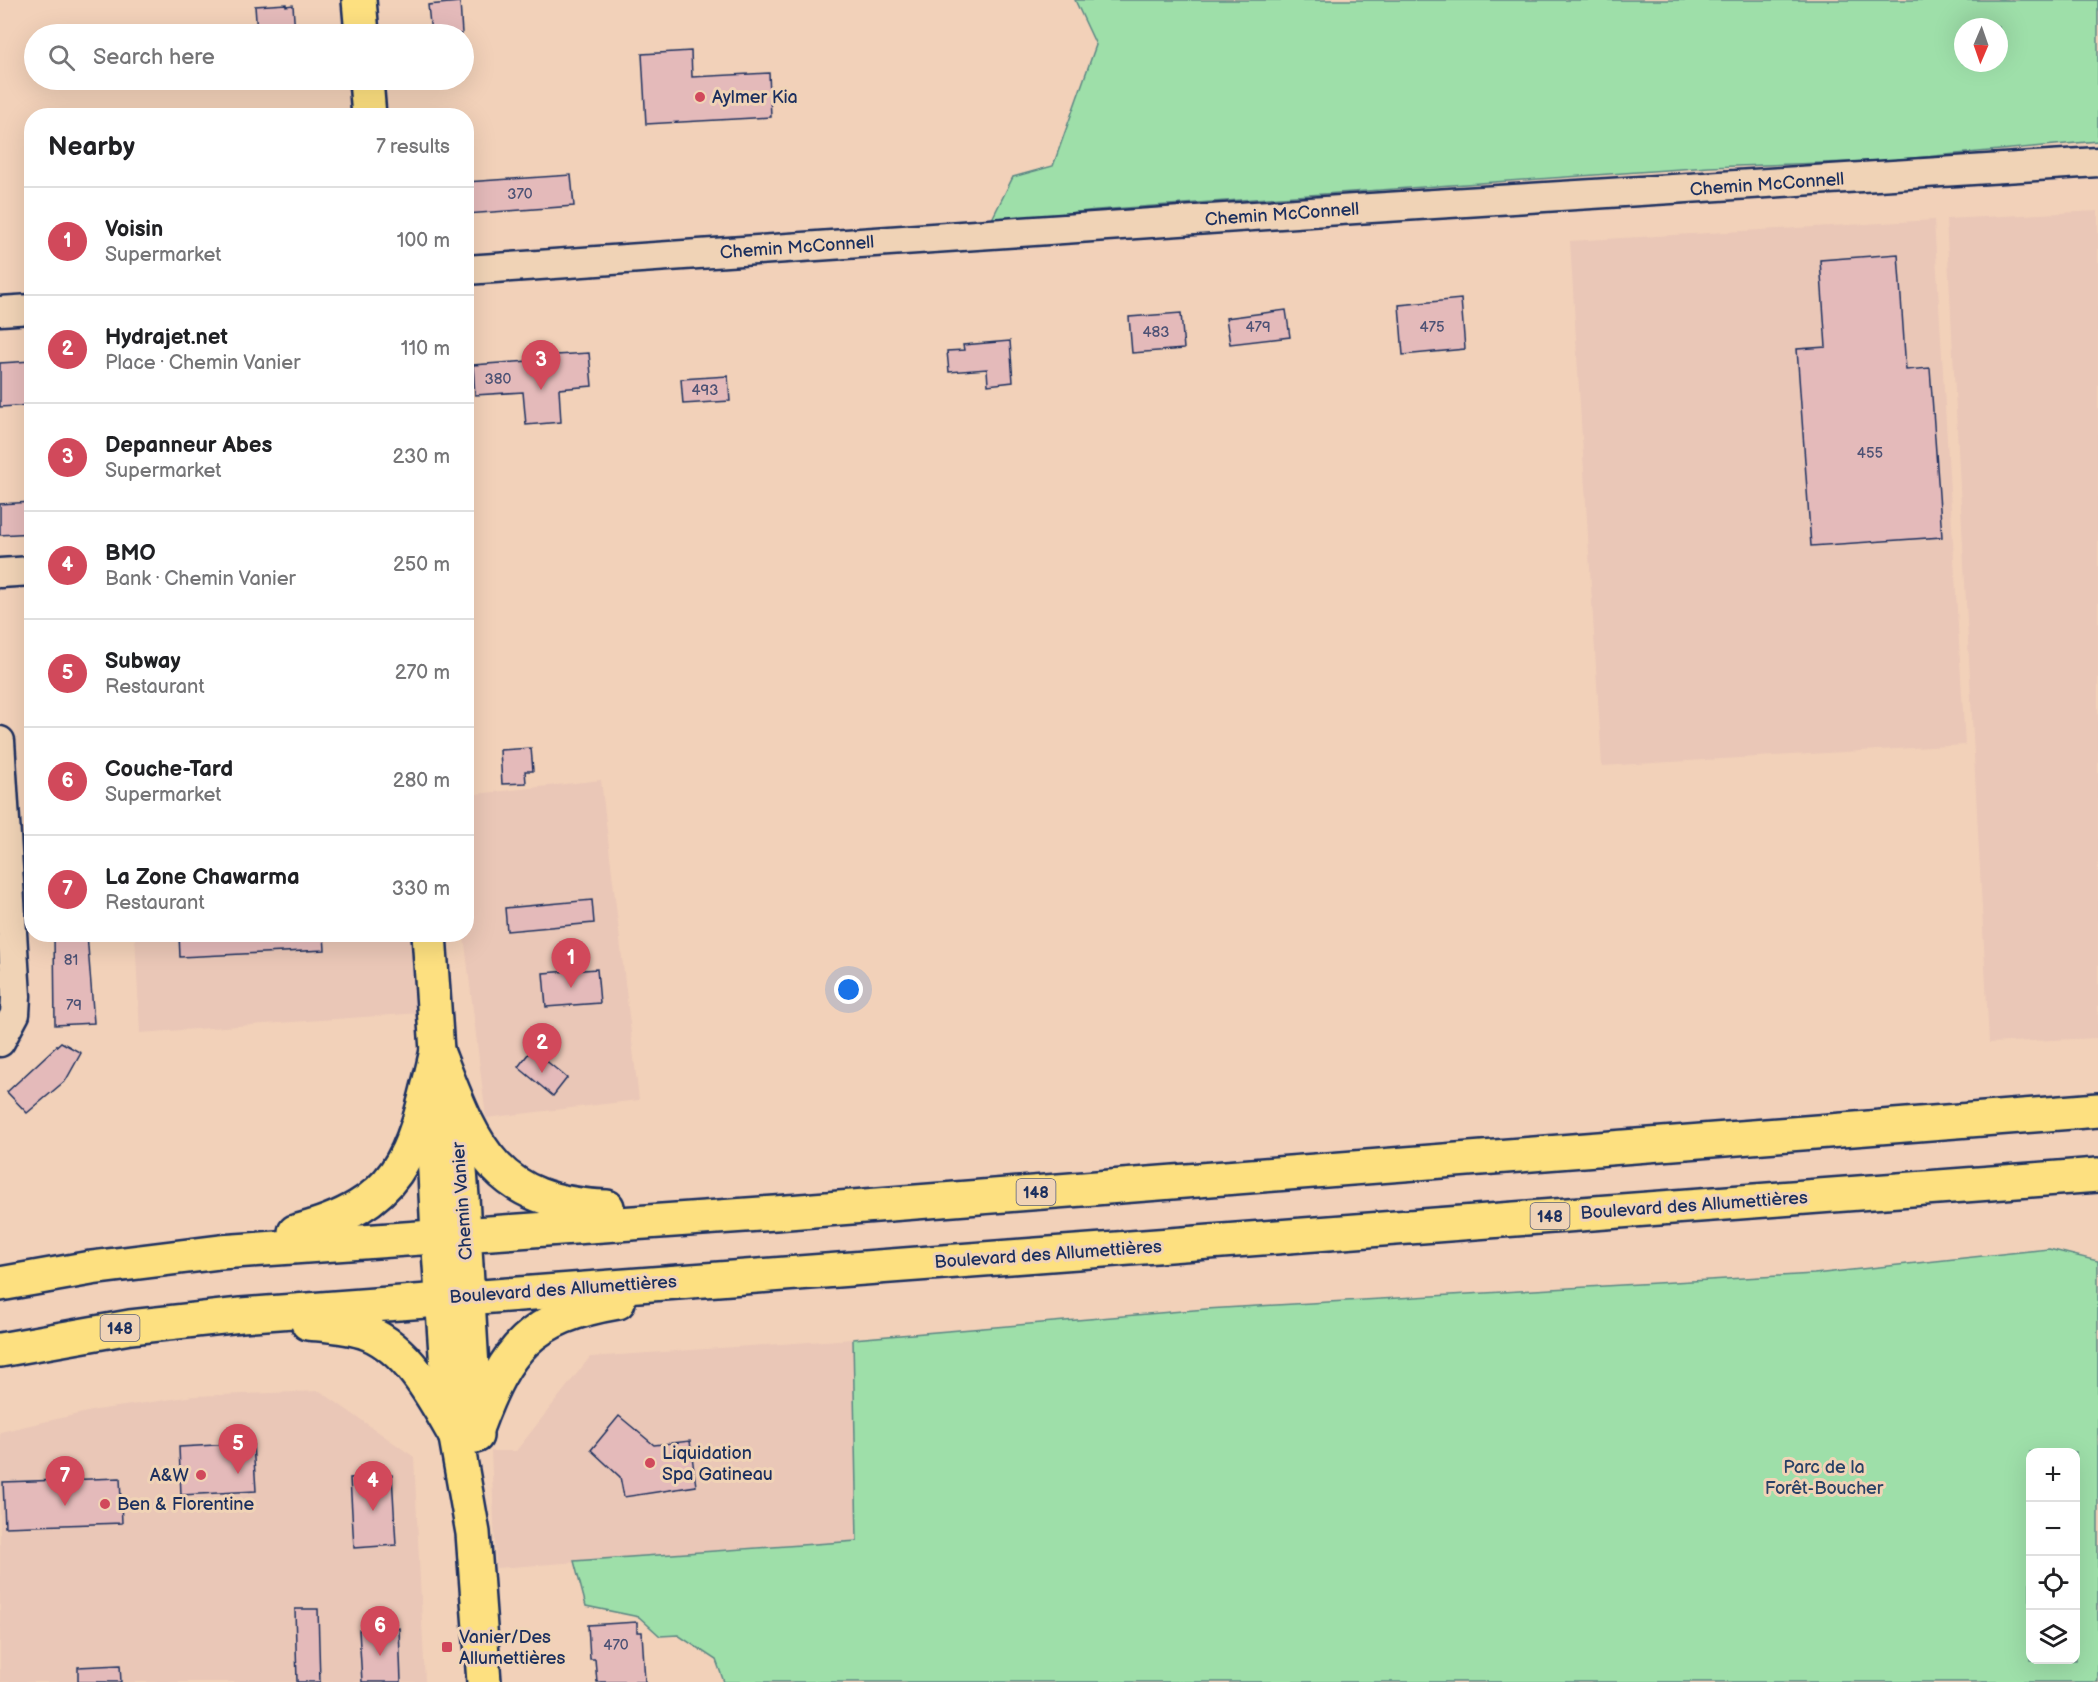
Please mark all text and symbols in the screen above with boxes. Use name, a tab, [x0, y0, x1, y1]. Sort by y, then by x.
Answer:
north arrow	[1954, 18, 2008, 72]
search box	[24, 24, 474, 90]
icon: search	[45, 41, 78, 74]
text: Search here	[93, 44, 215, 71]
place label: Aylmer Kia	[712, 87, 798, 108]
marker: Aylmer Kia	[693, 90, 707, 104]
text: Nearby	[48, 132, 135, 163]
text: 7 results	[376, 135, 450, 159]
street label: Chemin McConnell	[1689, 169, 1845, 200]
house number: 370	[507, 185, 533, 204]
street label: Chemin McConnell	[1204, 199, 1360, 230]
text: Voisin	[105, 216, 163, 243]
text: 1	[63, 229, 72, 253]
text: 100 m	[397, 229, 450, 253]
street label: Chemin McConnell	[719, 232, 875, 263]
text: Supermarket	[105, 243, 221, 267]
house number: 479	[1245, 318, 1271, 337]
house number: 475	[1419, 318, 1445, 337]
house number: 483	[1142, 323, 1170, 342]
text: Hydrajet.net	[105, 324, 228, 351]
text: 2	[62, 337, 73, 361]
text: 110 m	[401, 337, 450, 361]
pin: 3	[522, 340, 560, 390]
text: Place · Chemin Vanier	[105, 351, 300, 375]
house number: 380	[485, 370, 512, 389]
house number: 493	[691, 381, 719, 400]
text: Depanneur Abes	[105, 432, 272, 459]
house number: 455	[1857, 444, 1883, 463]
text: 3	[62, 445, 73, 469]
text: 230 m	[393, 445, 450, 469]
text: Supermarket	[105, 459, 221, 483]
text: BMO	[105, 540, 156, 567]
text: 4	[62, 553, 73, 577]
text: 250 m	[393, 553, 450, 577]
text: Bank · Chemin Vanier	[105, 567, 296, 591]
text: Subway	[105, 648, 181, 675]
text: 5	[62, 661, 73, 685]
text: 270 m	[395, 661, 450, 685]
text: Restaurant	[105, 675, 205, 699]
text: Couche-Tard	[105, 756, 233, 783]
text: 6	[61, 769, 74, 793]
text: 280 m	[393, 769, 450, 793]
text: Supermarket	[105, 783, 221, 807]
text: La Zone Chawarma	[105, 864, 300, 891]
text: 7	[62, 877, 73, 901]
text: 330 m	[392, 877, 450, 901]
text: Restaurant	[105, 891, 205, 915]
pin: 1	[552, 938, 590, 988]
house number: 81	[64, 951, 78, 970]
your location	[834, 975, 863, 1004]
house number: 79	[66, 996, 82, 1015]
pin: 2	[522, 1024, 562, 1073]
street label: Chemin Vanier	[448, 1141, 477, 1261]
road number: 148	[1016, 1179, 1056, 1205]
street label: Boulevard des Allumettières	[1580, 1187, 1809, 1224]
road number: 148	[1530, 1203, 1570, 1229]
street label: Boulevard des Allumettières	[934, 1236, 1163, 1273]
street label: Boulevard des Allumettières	[449, 1271, 678, 1308]
road number: 148	[100, 1315, 140, 1341]
pin: 5	[218, 1424, 258, 1474]
place label: Liquidation Spa Gatineau	[662, 1443, 773, 1485]
map controls	[2026, 1448, 2080, 1664]
button: +	[2026, 1448, 2080, 1502]
pin: 7	[46, 1456, 84, 1506]
marker: Liquidation Spa Gatineau	[643, 1456, 657, 1470]
park label: Parc de la Forêt-Boucher	[1765, 1457, 1884, 1499]
pin: 4	[354, 1462, 392, 1511]
place label: A&W	[150, 1465, 190, 1486]
marker: A&W	[194, 1468, 208, 1482]
place label: Ben & Florentine	[117, 1494, 255, 1515]
marker: Ben & Florentine	[98, 1497, 112, 1511]
button: −	[2026, 1502, 2080, 1556]
button: locate	[2026, 1556, 2080, 1610]
pin: 6	[360, 1606, 400, 1656]
button: layers	[2026, 1610, 2080, 1664]
place label: Vanier/Des Allumettières	[459, 1627, 566, 1669]
house number: 470	[603, 1636, 629, 1655]
marker: Vanier/Des Allumettières	[440, 1640, 454, 1654]

